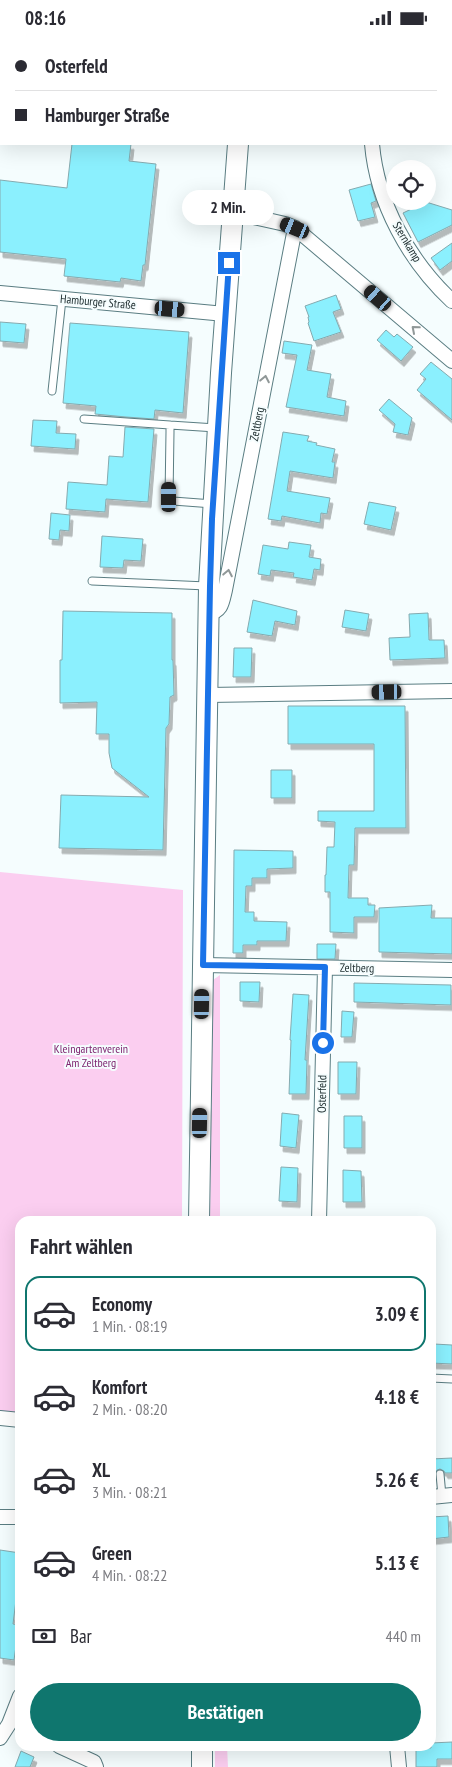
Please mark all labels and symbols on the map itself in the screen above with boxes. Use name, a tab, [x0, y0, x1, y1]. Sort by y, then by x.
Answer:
callout: 2 Min.	[183, 191, 275, 225]
car	[278, 215, 311, 241]
street label: Sternkamp	[390, 219, 425, 265]
route end	[218, 252, 240, 274]
car	[361, 282, 394, 314]
street label: Hamburger Straße	[60, 291, 137, 312]
car	[154, 300, 185, 318]
one-way arrow	[412, 327, 421, 335]
one-way arrow	[260, 375, 270, 383]
street label: Zeltberg	[246, 406, 267, 442]
car	[161, 482, 176, 512]
one-way arrow	[223, 569, 233, 577]
car	[371, 684, 402, 700]
street label: Zeltberg	[340, 960, 374, 975]
car	[194, 989, 209, 1019]
route start	[312, 1032, 334, 1054]
park label: Kleingartenverein Am Zeltberg	[54, 1041, 128, 1070]
street label: Osterfeld	[314, 1075, 329, 1113]
car	[192, 1108, 207, 1138]

